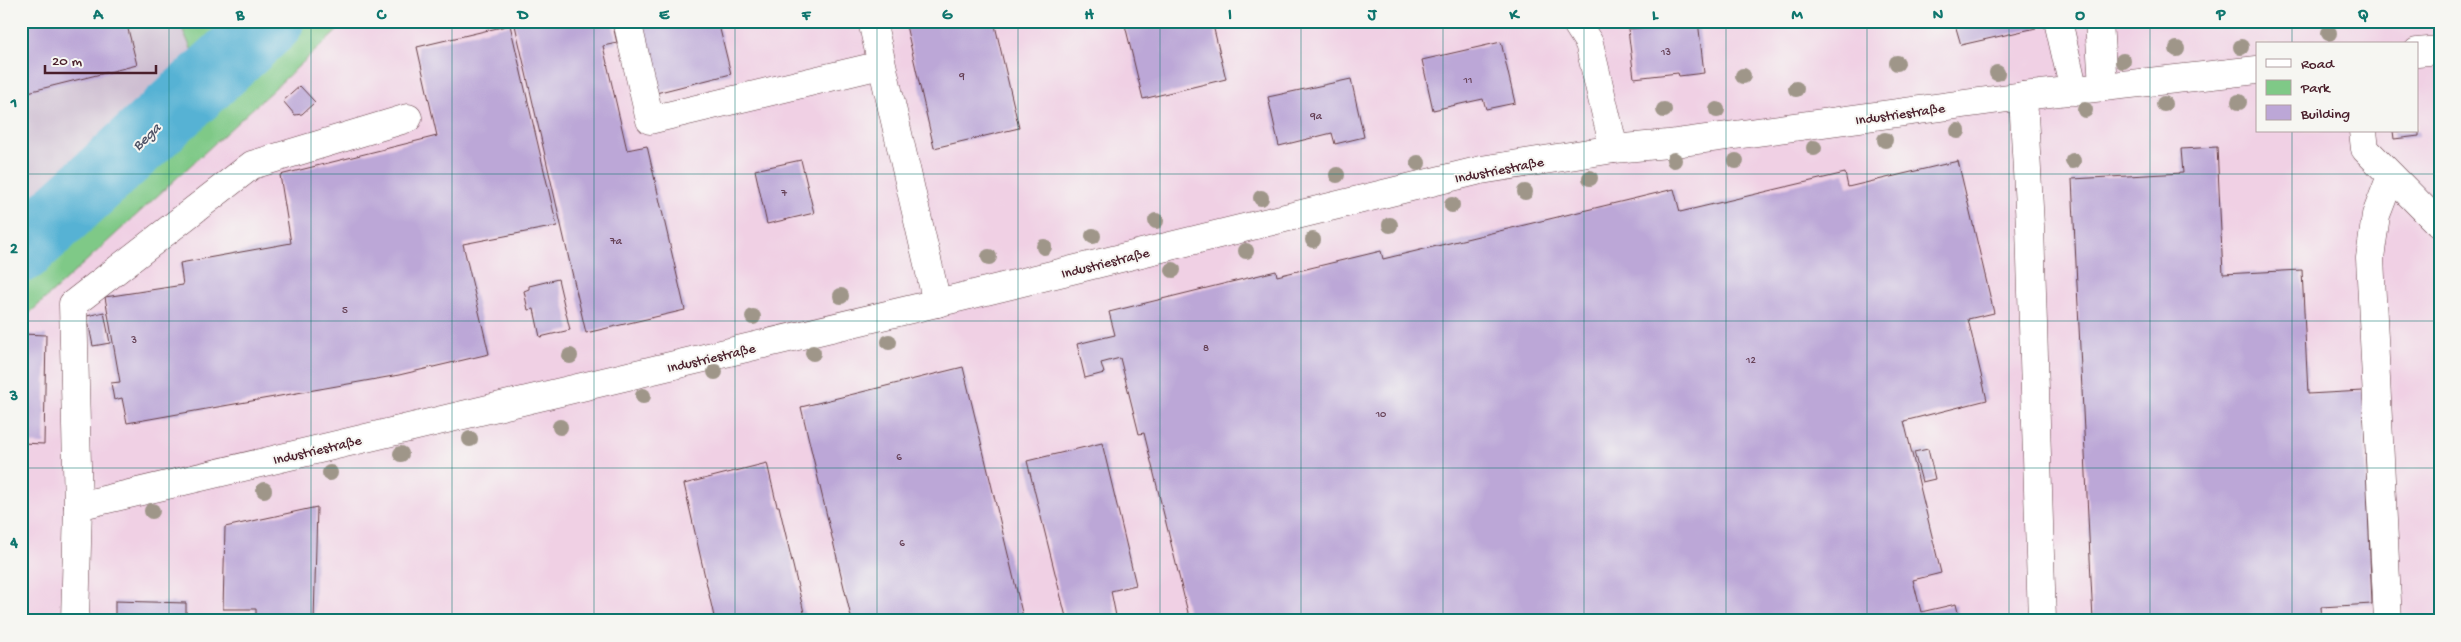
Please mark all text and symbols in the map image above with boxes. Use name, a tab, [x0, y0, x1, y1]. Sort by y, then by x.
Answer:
text: A	[92, 7, 104, 26]
text: B	[235, 7, 245, 26]
text: C	[376, 7, 387, 26]
text: D	[516, 7, 529, 26]
text: E	[659, 7, 670, 26]
text: F	[801, 7, 812, 26]
text: G	[942, 7, 953, 26]
text: H	[1084, 7, 1094, 26]
text: I	[1228, 7, 1232, 26]
text: J	[1367, 7, 1378, 26]
text: K	[1509, 7, 1521, 26]
text: L	[1652, 7, 1659, 26]
text: M	[1791, 7, 1803, 26]
text: N	[1933, 7, 1944, 26]
text: O	[2075, 7, 2085, 26]
text: P	[2216, 7, 2227, 26]
text: Q	[2358, 7, 2369, 26]
scale bar	[45, 42, 156, 74]
legend	[2256, 42, 2418, 132]
house number: 13	[1660, 47, 1671, 59]
text: 20 m	[52, 53, 82, 71]
text: Road	[2301, 56, 2335, 74]
house number: 9	[958, 71, 965, 83]
house number: 11	[1463, 75, 1472, 87]
text: Park	[2300, 80, 2331, 98]
text: 1	[10, 95, 17, 114]
street label: Industriestraße	[1854, 101, 1947, 130]
text: Building	[2300, 106, 2350, 124]
house number: 9a	[1309, 111, 1323, 123]
water label: Bega	[129, 119, 167, 155]
street label: Industriestraße	[1454, 154, 1546, 188]
house number: 7	[780, 188, 787, 200]
house number: 7a	[609, 236, 623, 248]
text: 2	[10, 241, 18, 260]
street label: Industriestraße	[1060, 245, 1152, 284]
house number: 5	[342, 305, 348, 317]
house number: 3	[130, 335, 137, 347]
street label: Industriestraße	[666, 341, 758, 378]
house number: 8	[1203, 343, 1209, 355]
house number: 12	[1745, 355, 1757, 367]
text: 3	[9, 388, 18, 407]
house number: 10	[1375, 409, 1386, 421]
street label: Industriestraße	[272, 433, 364, 470]
house number: 6	[896, 452, 902, 464]
text: 4	[9, 535, 18, 554]
house number: 6	[899, 538, 905, 550]

